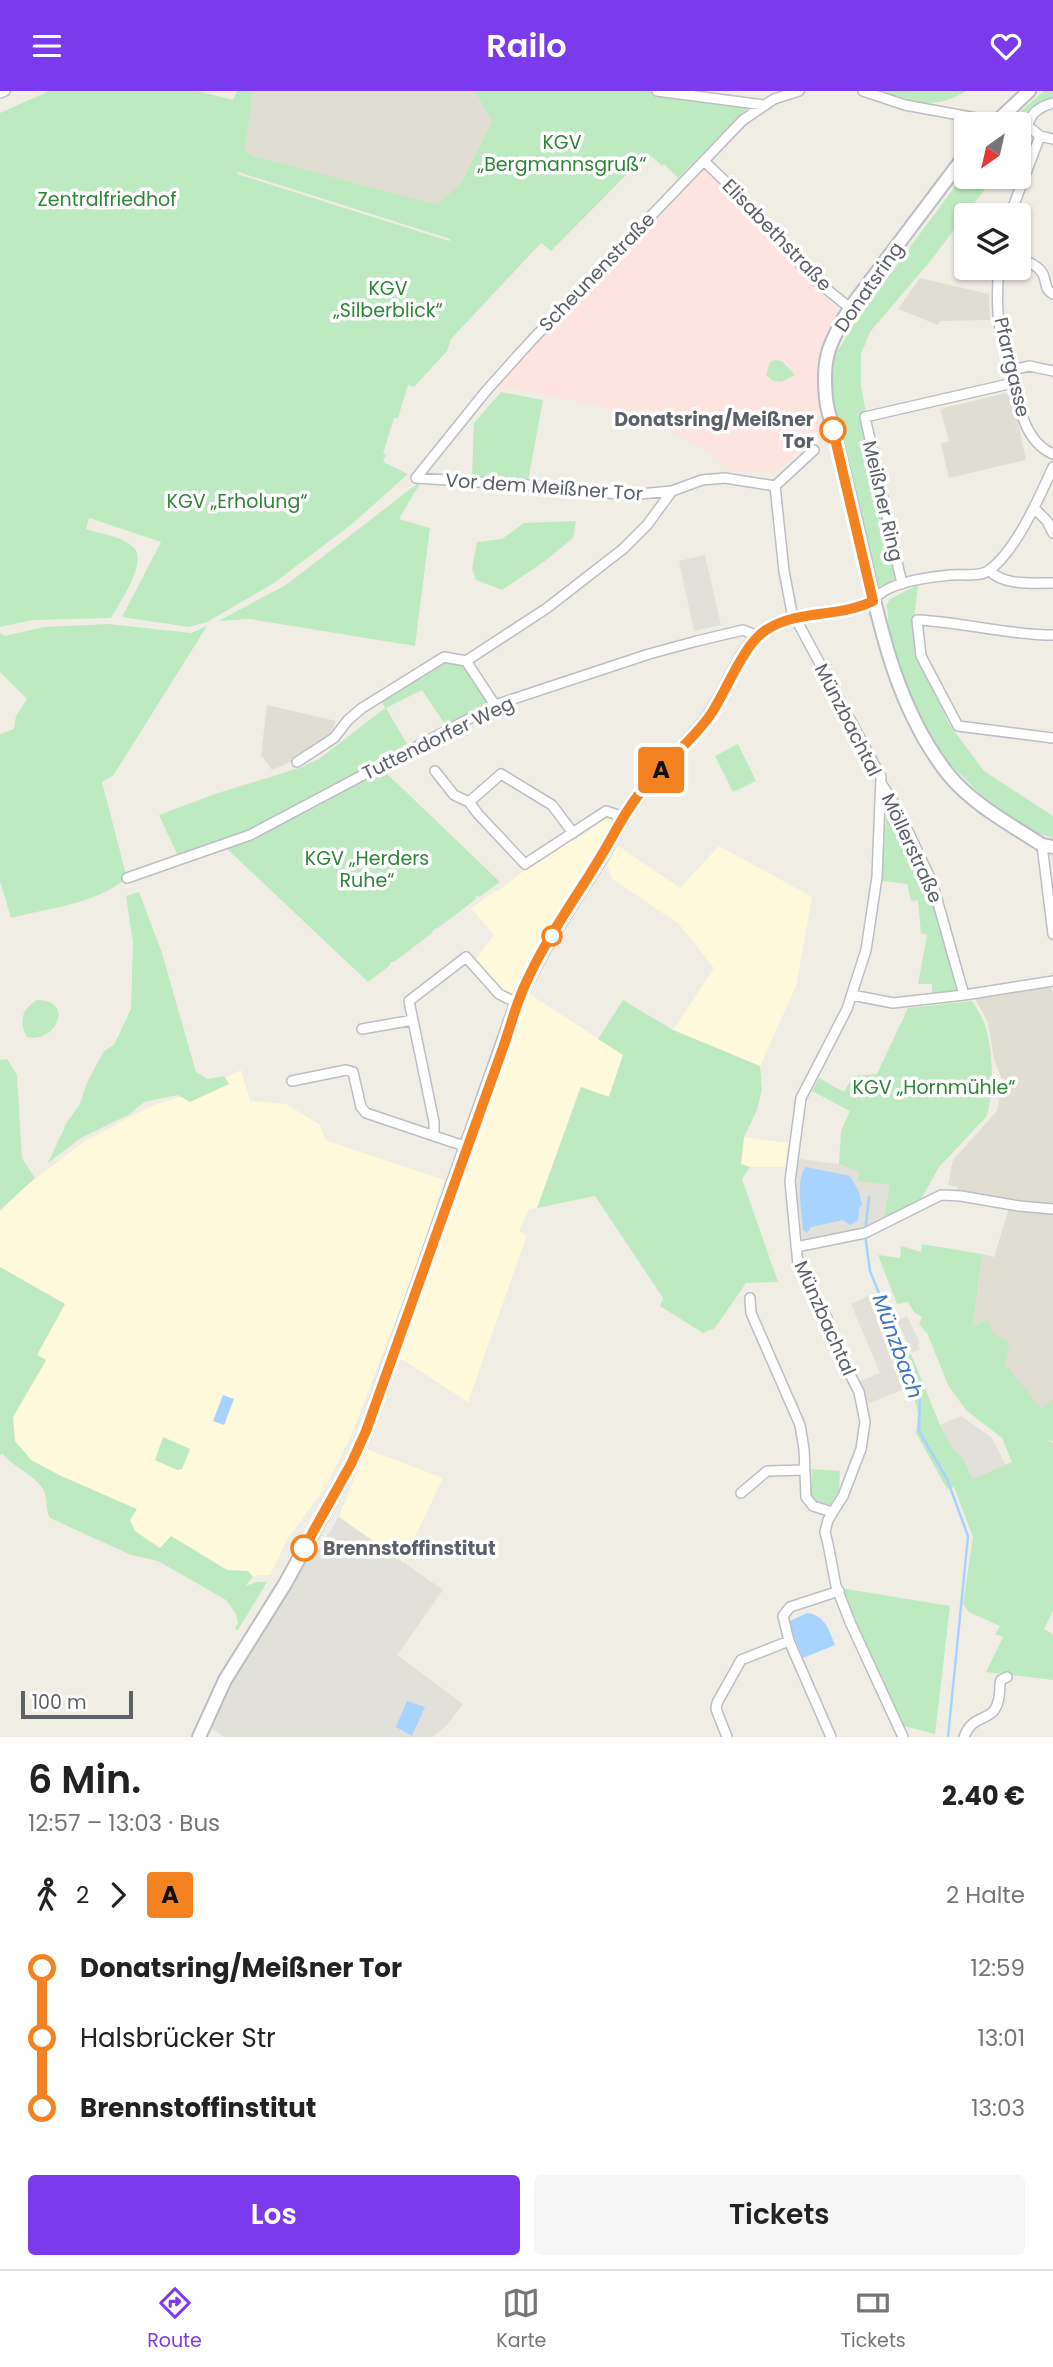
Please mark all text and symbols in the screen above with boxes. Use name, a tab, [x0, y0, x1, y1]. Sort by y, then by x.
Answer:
text: Railo	[486, 23, 567, 68]
icon: menu	[28, 27, 66, 65]
icon: heart	[987, 27, 1025, 65]
north arrow	[954, 112, 1031, 189]
map controls	[954, 112, 1031, 280]
park label: KGV „Bergmannsgruß“	[477, 129, 646, 178]
street label: Elisabethstraße	[716, 173, 838, 297]
park label: Zentralfriedhof	[38, 186, 176, 213]
button: layers	[954, 203, 1031, 280]
street label: Scheunenstraße	[533, 206, 661, 338]
street label: Donatsring	[828, 237, 910, 337]
park label: KGV „Silberblick“	[332, 275, 443, 324]
street label: Pfarrgasse	[987, 314, 1037, 420]
place label: Donatsring/Meißner Tor	[614, 406, 814, 455]
marker: Donatsring/Meißner Tor	[820, 417, 846, 443]
street label: Meißner Ring	[856, 438, 910, 564]
street label: Vor dem Meißner Tor	[444, 467, 644, 507]
park label: KGV „Erholung“	[167, 488, 307, 515]
street label: Münzbachtal	[808, 659, 888, 781]
street label: Tuttendorfer Weg	[358, 690, 518, 786]
line badge: A	[638, 747, 684, 793]
text: A	[652, 753, 670, 786]
street label: Möllerstraße	[875, 789, 949, 907]
park label: KGV „Herders Ruhe“	[305, 845, 429, 894]
unlabelled marker	[542, 926, 562, 946]
park label: KGV „Hornmühle“	[853, 1074, 1015, 1101]
street label: Münzbachtal	[788, 1256, 862, 1380]
water label: Münzbach	[866, 1290, 930, 1402]
marker: Brennstoffinstitut	[291, 1535, 317, 1561]
place label: Brennstoffinstitut	[323, 1535, 496, 1562]
scale bar	[21, 1688, 133, 1720]
text: 100 m	[32, 1689, 87, 1716]
text: 6 Min.	[28, 1753, 141, 1806]
text: 2.40 €	[942, 1778, 1025, 1814]
text: 12:57 – 13:03 · Bus	[28, 1807, 220, 1839]
icon: walk	[28, 1876, 66, 1914]
icon: forward	[99, 1876, 137, 1914]
text: A	[161, 1878, 179, 1911]
text: 2	[76, 1879, 89, 1911]
text: 2 Halte	[946, 1879, 1025, 1911]
text: Donatsring/Meißner Tor	[80, 1950, 402, 1986]
text: 12:59	[971, 1952, 1025, 1984]
text: Halsbrücker Str	[80, 2020, 276, 2056]
text: 13:01	[977, 2022, 1025, 2054]
text: Brennstoffinstitut	[80, 2090, 316, 2126]
text: 13:03	[971, 2092, 1025, 2124]
button: Los	[28, 2175, 520, 2255]
button: Tickets	[534, 2175, 1025, 2255]
tab: Route	[147, 2284, 202, 2355]
tab: Karte	[496, 2284, 546, 2355]
tab: Tickets	[841, 2284, 906, 2355]

